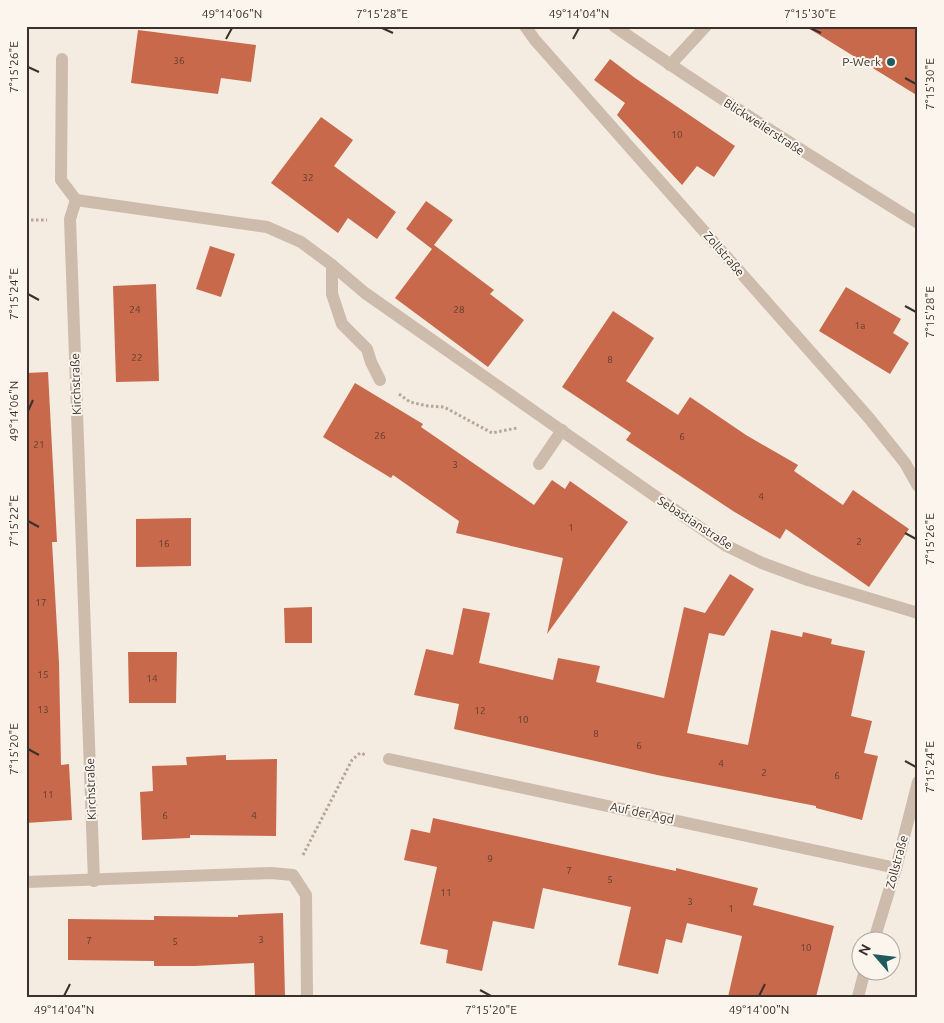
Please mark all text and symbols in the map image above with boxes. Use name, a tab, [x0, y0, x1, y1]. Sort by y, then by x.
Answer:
text: 49°14'06"N	[202, 7, 262, 20]
text: 7°15'28"E	[356, 7, 408, 20]
text: 49°14'04"N	[549, 7, 609, 20]
text: 7°15'30"E	[784, 7, 836, 20]
text: 7°15'26"E	[7, 41, 20, 93]
house number: 36	[173, 55, 185, 66]
place label: P-Werk	[842, 55, 881, 68]
marker: P-Werk	[885, 56, 897, 68]
text: 7°15'30"E	[923, 58, 936, 110]
street label: Blickweilerstraße	[722, 96, 807, 157]
house number: 10	[671, 129, 683, 140]
house number: 32	[302, 172, 314, 183]
street label: Zollstraße	[702, 229, 747, 278]
text: 7°15'24"E	[7, 268, 20, 320]
text: 7°15'28"E	[923, 286, 936, 338]
house number: 24	[129, 304, 141, 315]
house number: 28	[453, 304, 465, 315]
house number: 1a	[855, 320, 865, 331]
house number: 22	[131, 352, 143, 363]
street label: Kirchstraße	[68, 353, 83, 415]
house number: 8	[607, 354, 613, 365]
text: 49°14'06"N	[7, 381, 20, 441]
house number: 26	[374, 430, 386, 441]
house number: 6	[679, 431, 685, 442]
house number: 21	[33, 439, 45, 450]
house number: 3	[452, 459, 458, 470]
house number: 4	[758, 491, 764, 502]
street label: Sebastianstraße	[655, 494, 735, 552]
text: 7°15'22"E	[7, 495, 20, 547]
text: 7°15'26"E	[923, 513, 936, 565]
house number: 1	[568, 522, 574, 533]
house number: 2	[856, 536, 862, 547]
house number: 16	[158, 538, 170, 549]
house number: 17	[35, 597, 47, 608]
house number: 15	[37, 669, 49, 680]
house number: 14	[146, 673, 158, 684]
house number: 13	[37, 704, 49, 715]
house number: 12	[474, 705, 486, 716]
house number: 10	[517, 714, 529, 725]
text: 7°15'20"E	[7, 723, 20, 775]
house number: 8	[593, 728, 599, 739]
house number: 6	[636, 740, 642, 751]
text: 7°15'24"E	[923, 741, 936, 793]
street label: Kirchstraße	[83, 758, 98, 820]
house number: 4	[718, 758, 724, 769]
house number: 2	[761, 767, 767, 778]
house number: 6	[834, 770, 840, 781]
house number: 11	[42, 789, 54, 800]
street label: Auf der Agd	[609, 799, 675, 826]
house number: 6	[162, 810, 168, 821]
house number: 4	[251, 810, 257, 821]
street label: Zollstraße	[883, 834, 910, 890]
house number: 9	[487, 853, 493, 864]
house number: 7	[566, 865, 572, 876]
house number: 5	[607, 874, 613, 885]
house number: 11	[440, 887, 452, 898]
house number: 3	[687, 896, 693, 907]
house number: 1	[728, 903, 734, 914]
north arrow	[852, 930, 902, 980]
house number: 3	[258, 934, 264, 945]
house number: 7	[86, 935, 92, 946]
house number: 5	[172, 936, 178, 947]
house number: 10	[800, 942, 812, 953]
text: N	[855, 942, 874, 958]
text: 49°14'04"N	[34, 1003, 94, 1016]
text: 7°15'20"E	[465, 1003, 517, 1016]
text: 49°14'00"N	[729, 1003, 789, 1016]

